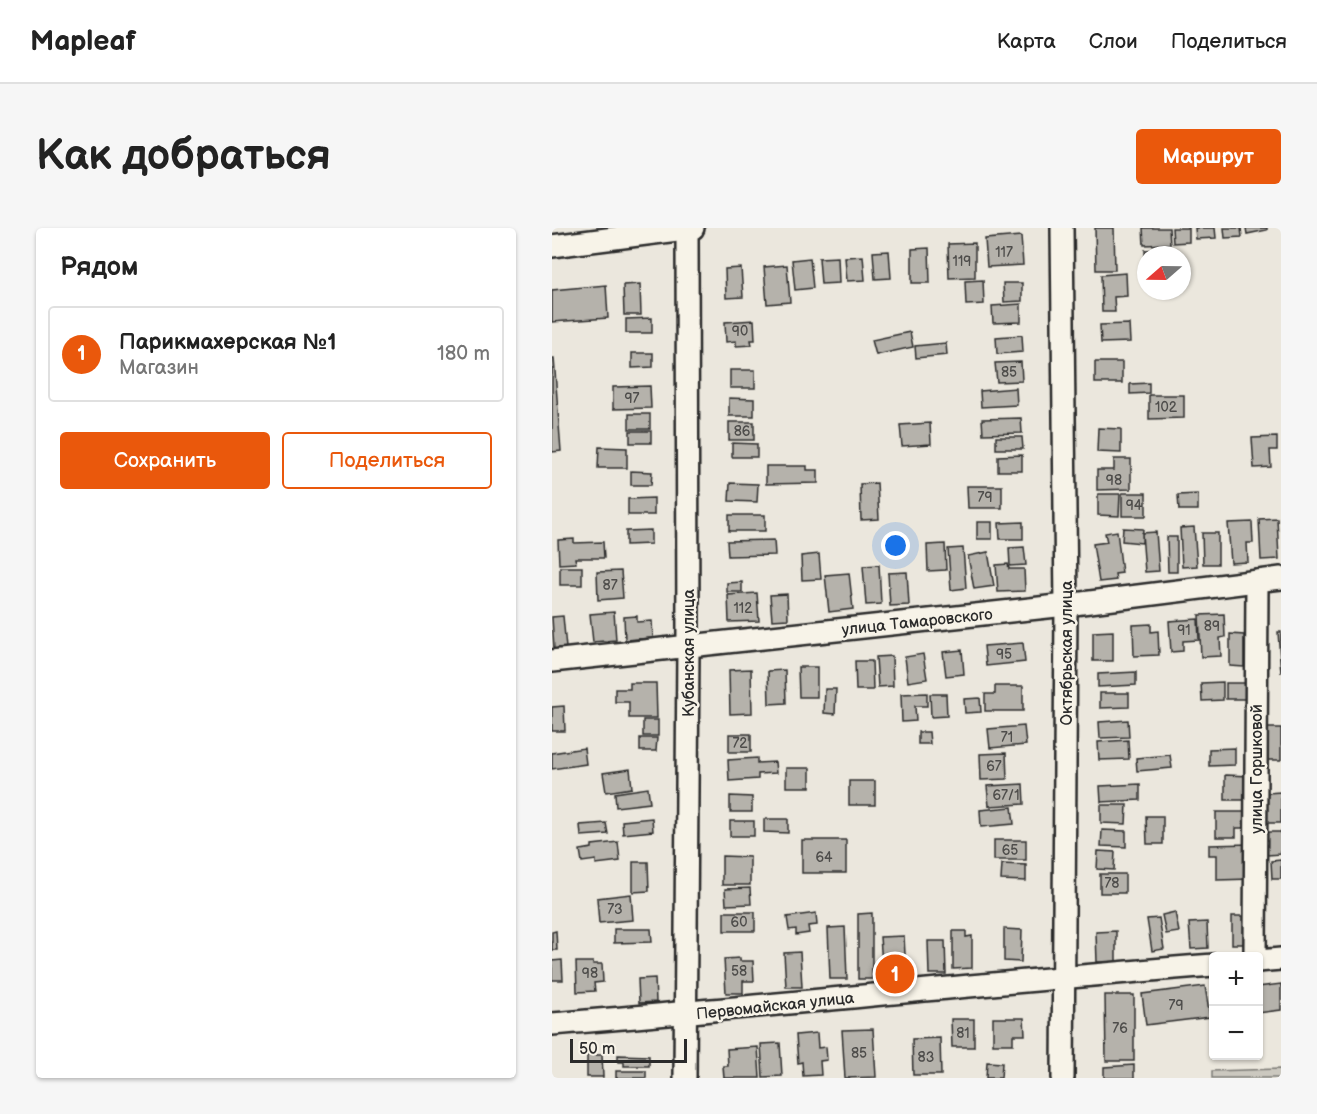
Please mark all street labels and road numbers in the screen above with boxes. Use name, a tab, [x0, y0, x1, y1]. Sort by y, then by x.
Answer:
street label: Октябрьская улица	[1058, 580, 1077, 726]
street label: Кубанская улица	[680, 588, 699, 717]
street label: улица Тамаровского	[841, 605, 994, 640]
street label: улица Горшковой	[1248, 704, 1267, 834]
street label: Первомайская улица	[695, 989, 856, 1024]

